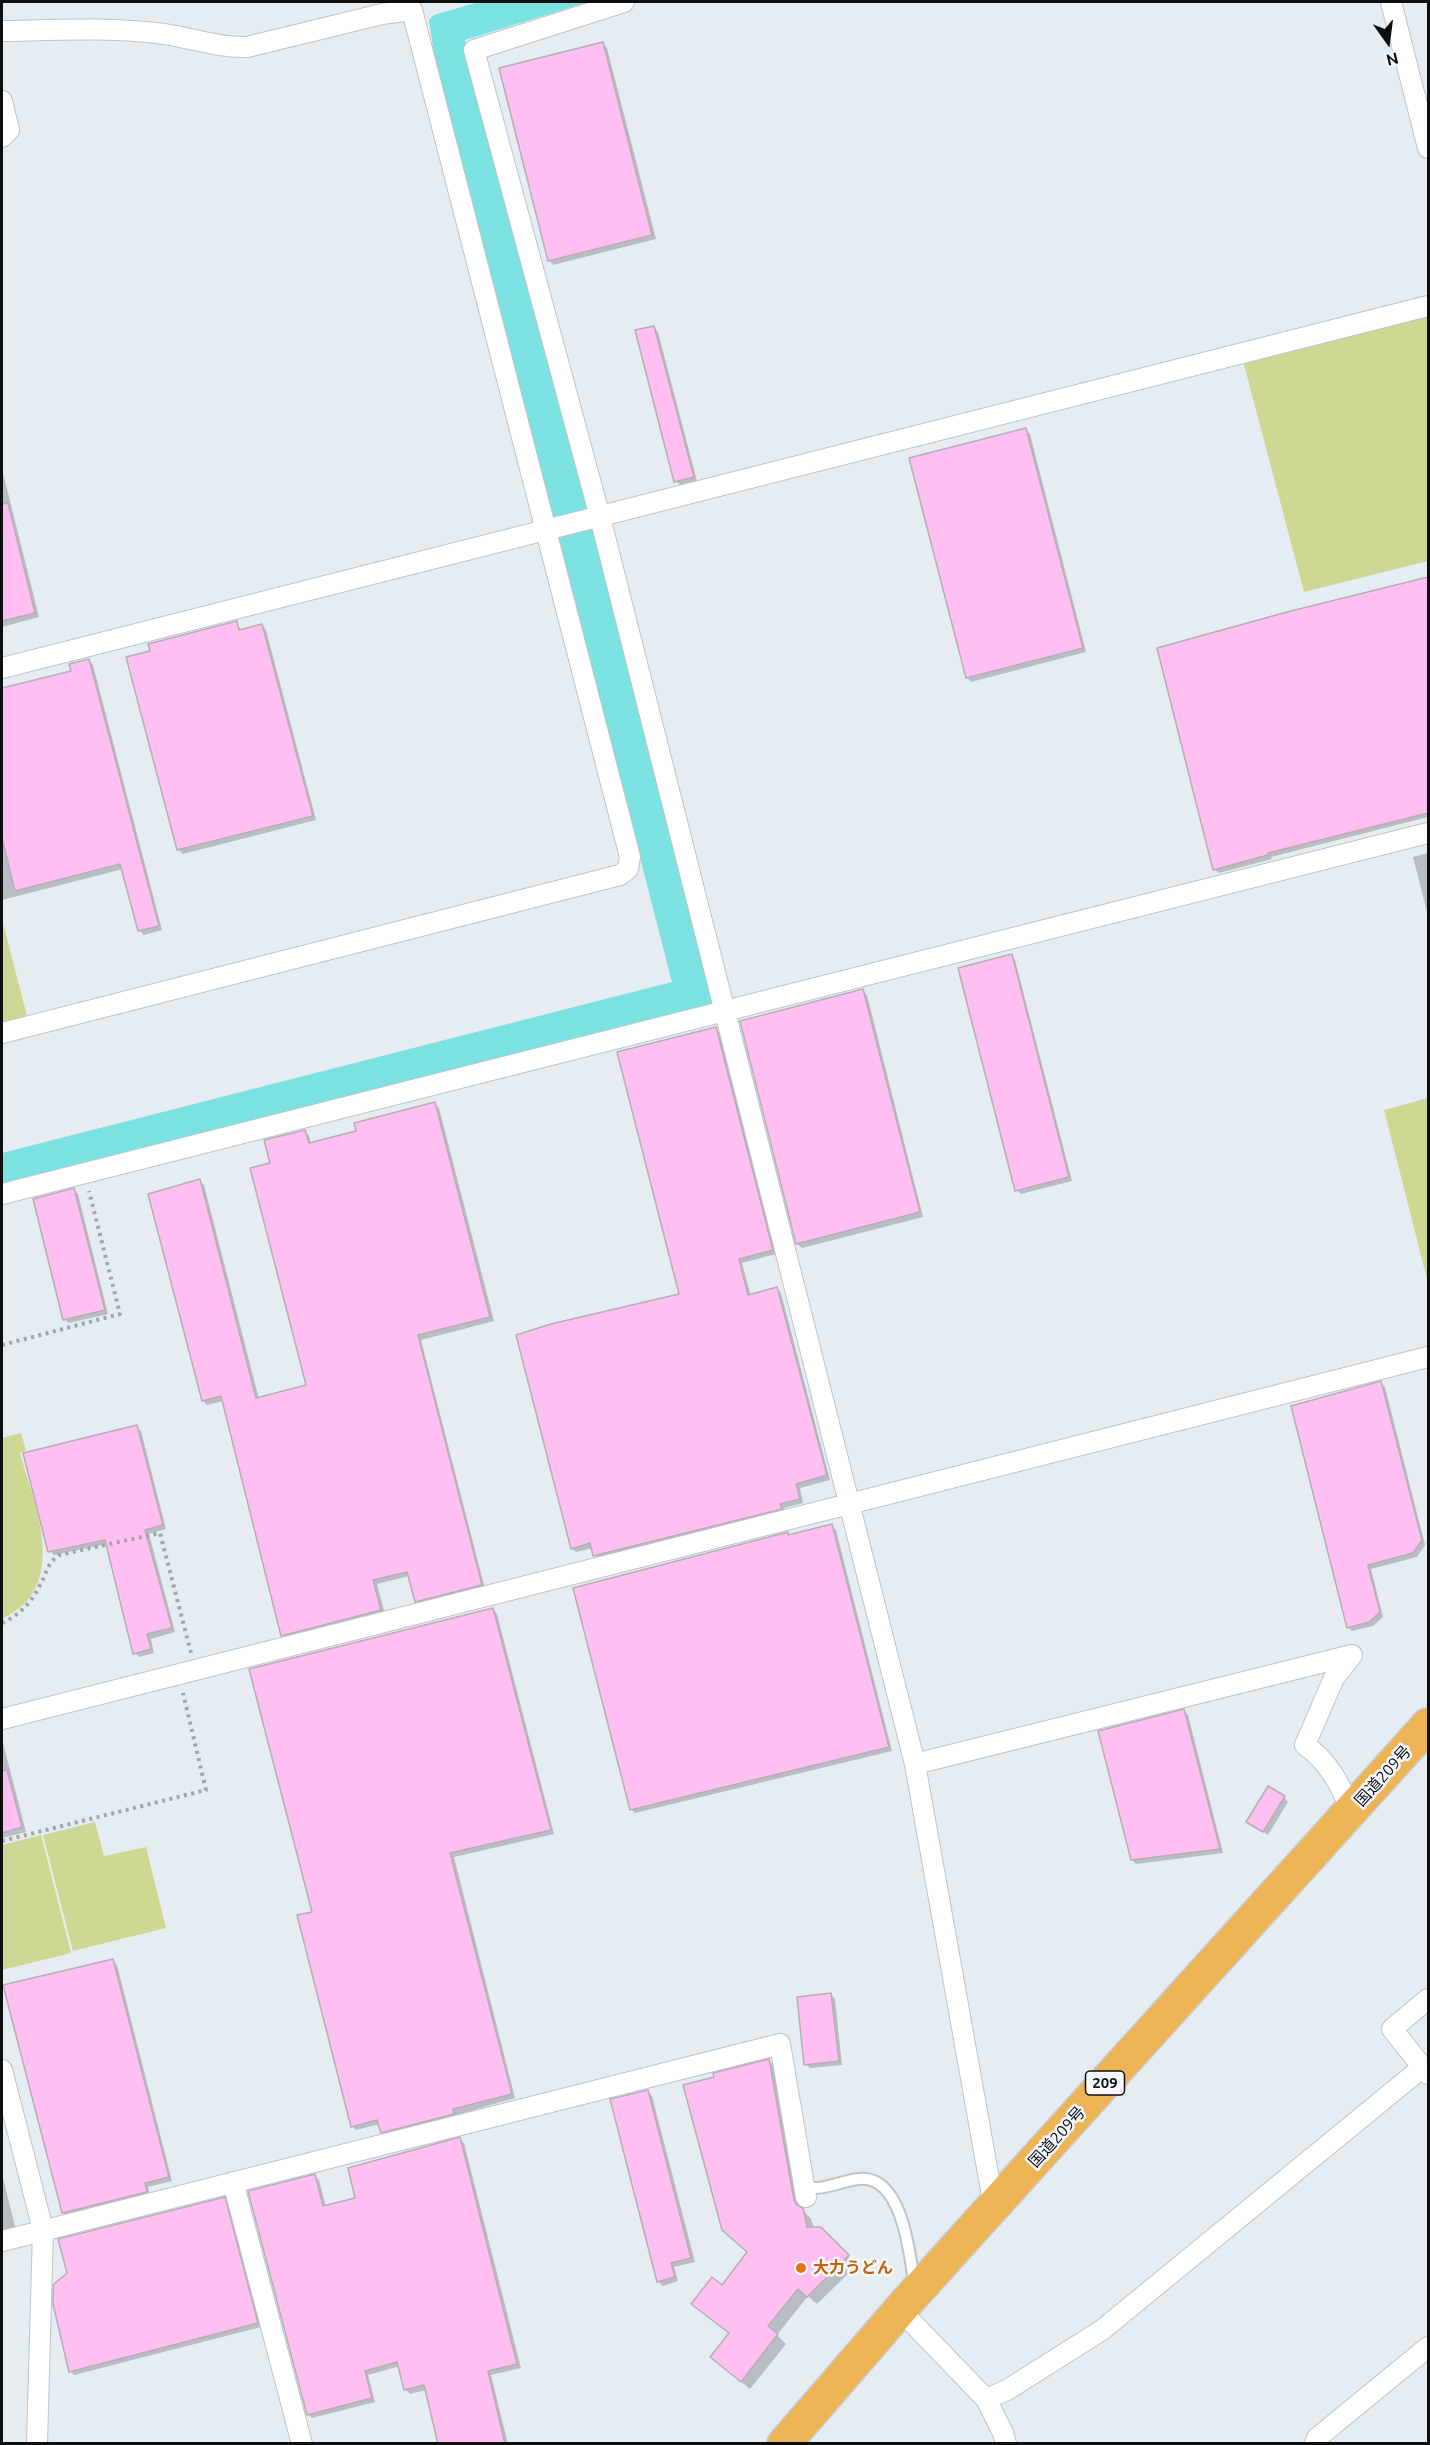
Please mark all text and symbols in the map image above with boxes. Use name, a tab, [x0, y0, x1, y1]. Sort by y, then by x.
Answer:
north arrow	[1358, 12, 1418, 72]
text: N	[1384, 49, 1400, 70]
street label: 国道209号	[1351, 1742, 1415, 1810]
road number: 209	[1086, 2071, 1124, 2095]
street label: 国道209号	[1025, 2103, 1089, 2171]
place label: 大力うどん	[813, 2258, 893, 2278]
marker: 大力うどん	[794, 2261, 808, 2275]

